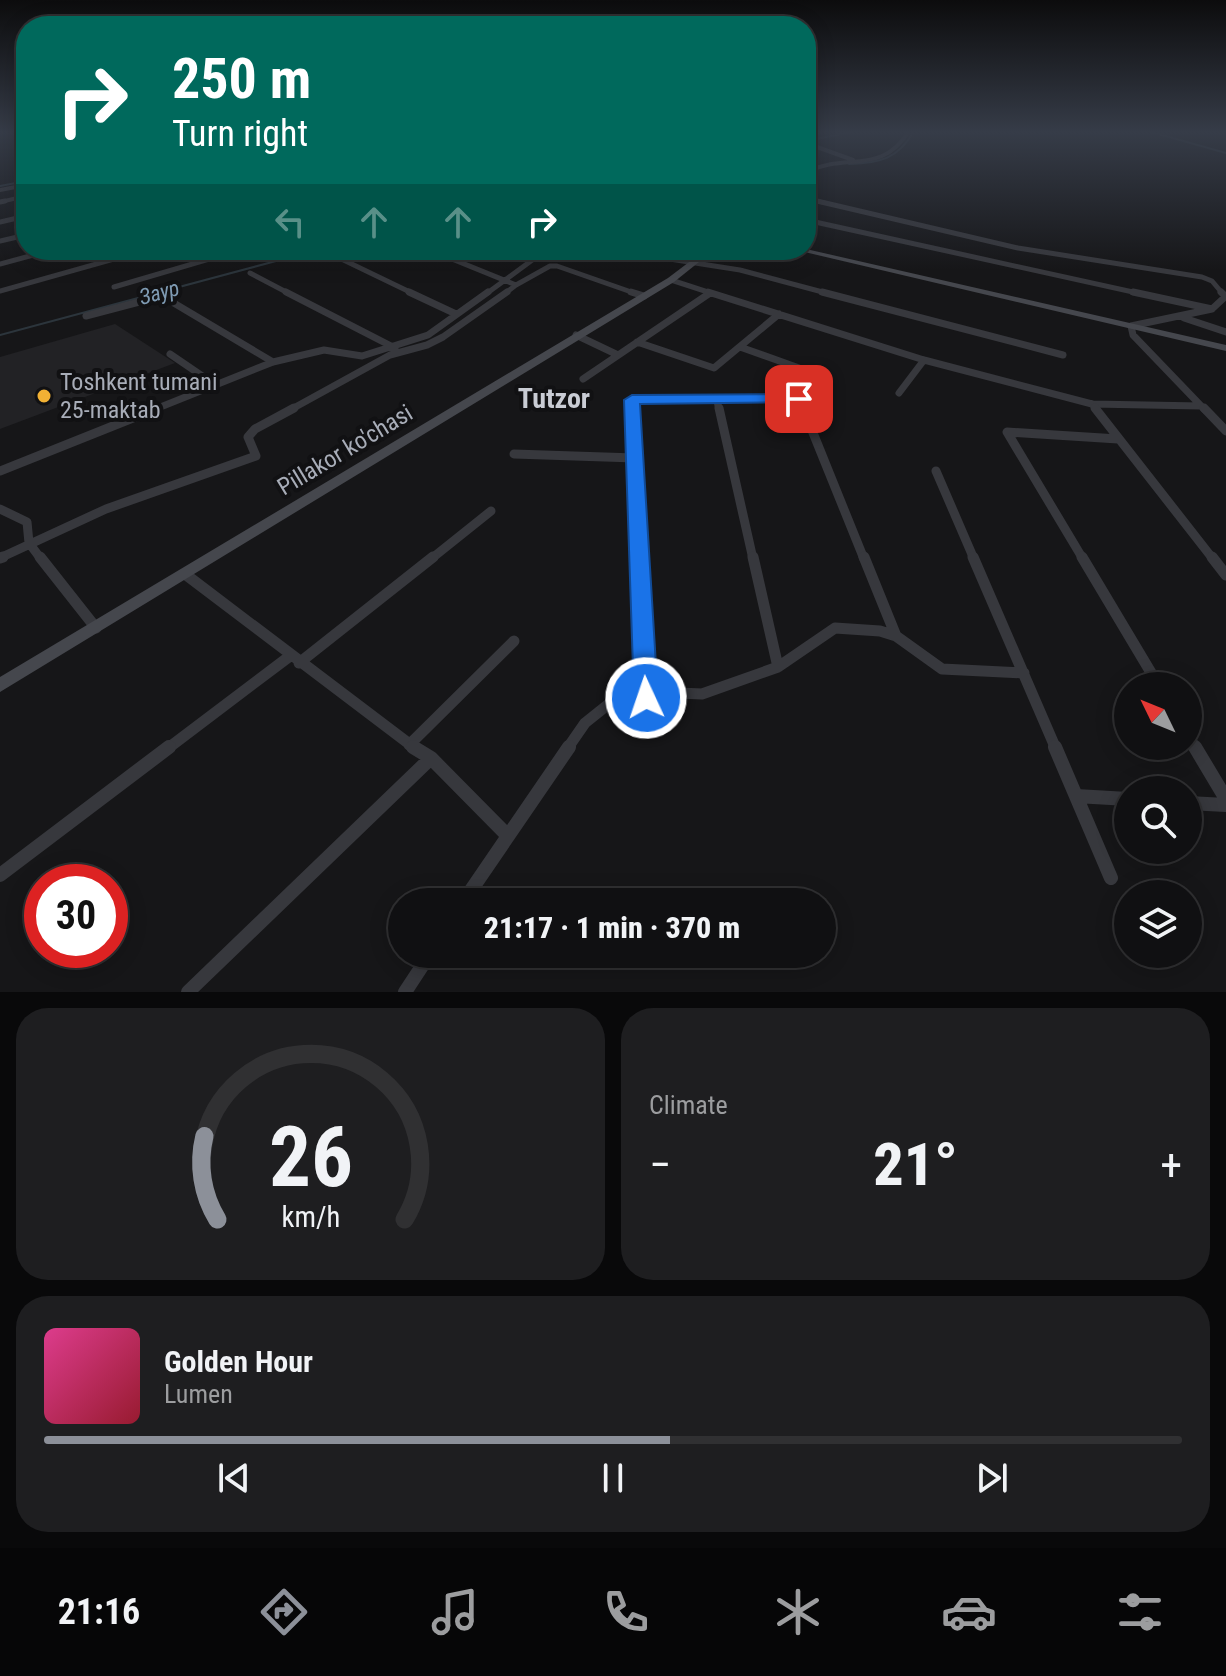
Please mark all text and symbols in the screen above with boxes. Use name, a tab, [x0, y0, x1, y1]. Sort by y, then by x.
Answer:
text: 250 m	[172, 46, 311, 112]
icon: right	[40, 48, 144, 152]
text: Turn right	[172, 113, 308, 155]
icon: left	[268, 200, 312, 244]
icon: ahead	[352, 200, 396, 244]
icon: ahead	[436, 200, 480, 244]
icon: right	[520, 200, 564, 244]
water label: Заур	[136, 275, 182, 310]
pin	[765, 365, 833, 433]
place label: Toshkent tumani 25-maktab	[60, 368, 217, 424]
icon: arrive	[777, 377, 821, 421]
district label: Tutzor	[518, 382, 590, 415]
marker: Toshkent tumani 25-maktab	[35, 387, 53, 405]
street label: Pillakor ko'chasi	[272, 399, 418, 501]
position arrow	[604, 656, 688, 740]
north arrow	[1114, 672, 1202, 760]
map controls	[1114, 672, 1202, 968]
button: search	[1114, 776, 1202, 864]
speed limit sign: 30	[24, 864, 128, 968]
button: layers	[1114, 880, 1202, 968]
text: 21:17 · 1 min · 370 m	[484, 910, 740, 945]
text: Climate	[649, 1090, 728, 1120]
text: 26	[268, 1109, 353, 1206]
text: 21°	[873, 1129, 958, 1200]
text: −	[649, 1139, 671, 1191]
text: +	[1160, 1139, 1182, 1191]
text: km/h	[281, 1200, 340, 1234]
text: Golden Hour	[164, 1344, 313, 1379]
text: Lumen	[164, 1379, 233, 1409]
icon: previous	[212, 1456, 256, 1500]
icon: pause	[591, 1456, 635, 1500]
icon: next	[970, 1456, 1014, 1500]
icon: directions	[256, 1584, 312, 1640]
icon: music	[427, 1584, 483, 1640]
icon: phone	[598, 1584, 654, 1640]
icon: climate	[770, 1584, 826, 1640]
icon: car	[941, 1584, 997, 1640]
icon: filters	[1112, 1584, 1168, 1640]
text: 21:16	[58, 1591, 140, 1633]

